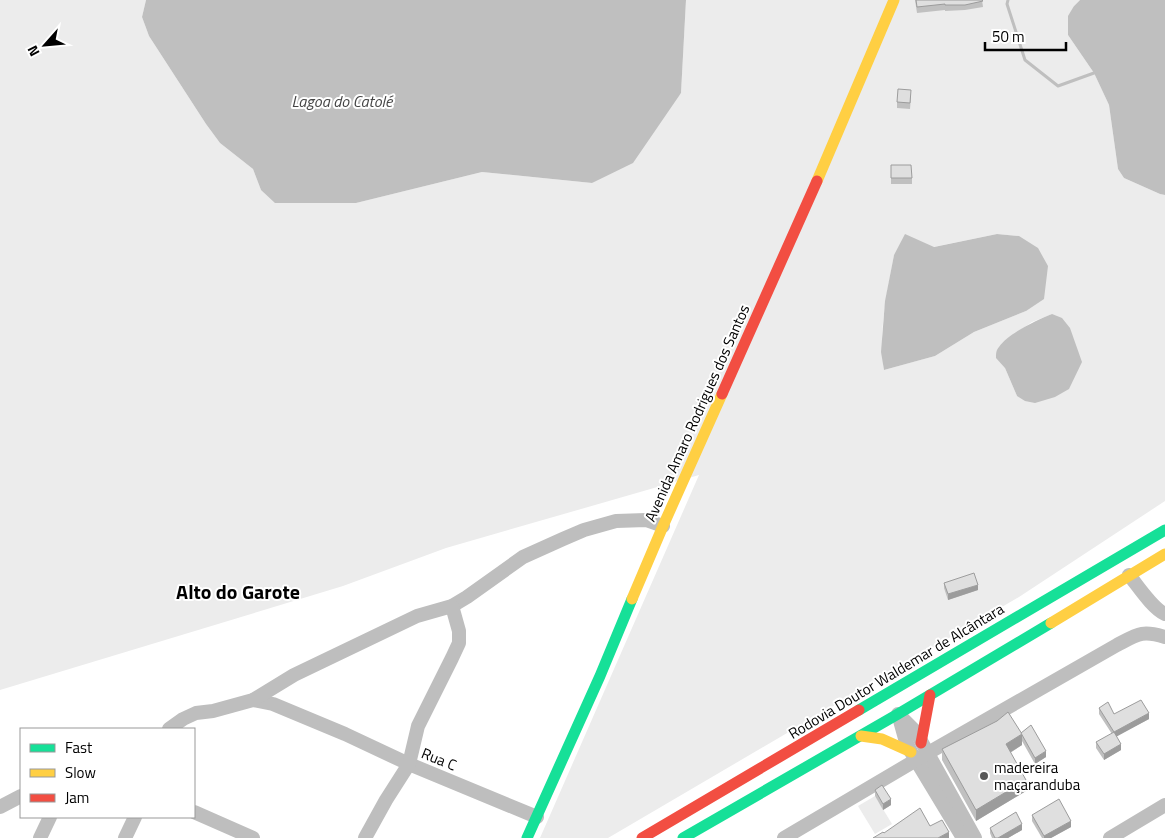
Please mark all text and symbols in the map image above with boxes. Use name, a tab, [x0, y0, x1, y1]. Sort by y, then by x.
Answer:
north arrow	[20, 20, 70, 70]
scale bar	[985, 20, 1066, 52]
text: 50 m	[992, 25, 1025, 48]
text: N	[21, 42, 45, 60]
water label: Lagoa do Catolé	[292, 89, 394, 113]
street label: Avenida Amaro Rodrigues dos Santos	[639, 301, 755, 525]
district label: Alto do Garote	[176, 576, 300, 607]
street label: Rodovia Doutor Waldemar de Alcântara	[784, 597, 1009, 745]
legend	[20, 728, 195, 818]
text: Fast	[65, 736, 93, 759]
street label: Rua C	[418, 742, 460, 776]
place label: madereira maçaranduba	[994, 756, 1081, 796]
text: Slow	[65, 761, 96, 784]
marker: madereira maçaranduba	[978, 770, 990, 782]
text: Jam	[65, 786, 89, 809]

